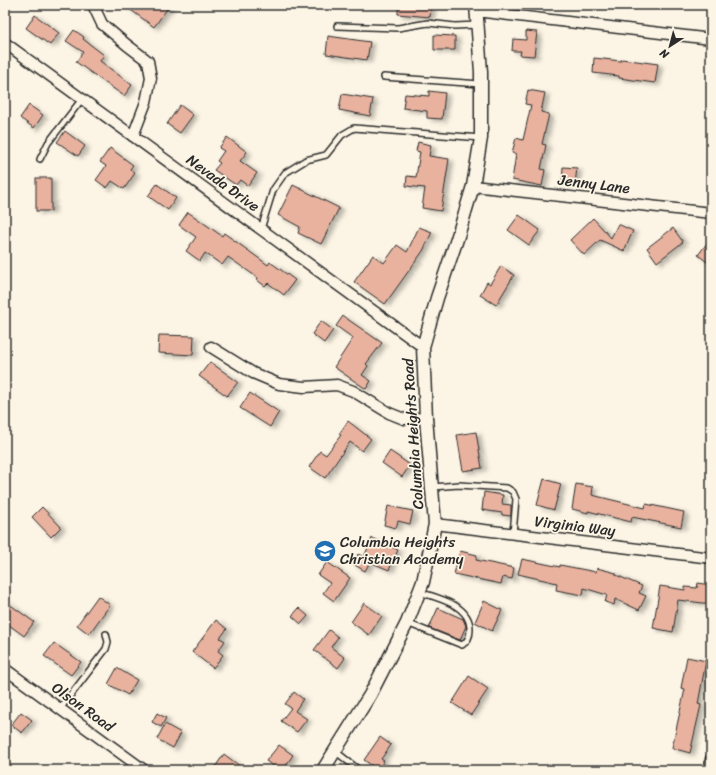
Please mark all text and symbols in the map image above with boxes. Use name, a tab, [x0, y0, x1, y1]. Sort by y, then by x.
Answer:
north arrow	[650, 26, 690, 66]
text: N	[655, 44, 674, 64]
street label: Nevada Drive	[181, 147, 266, 219]
street label: Jenny Lane	[556, 167, 631, 201]
street label: Columbia Heights Road	[395, 357, 431, 510]
street label: Virginia Way	[533, 508, 617, 544]
place label: Columbia Heights Christian Academy	[340, 529, 464, 572]
school or university icon: Columbia Heights Christian Academy	[312, 538, 338, 564]
street label: Olson Road	[46, 675, 121, 740]

